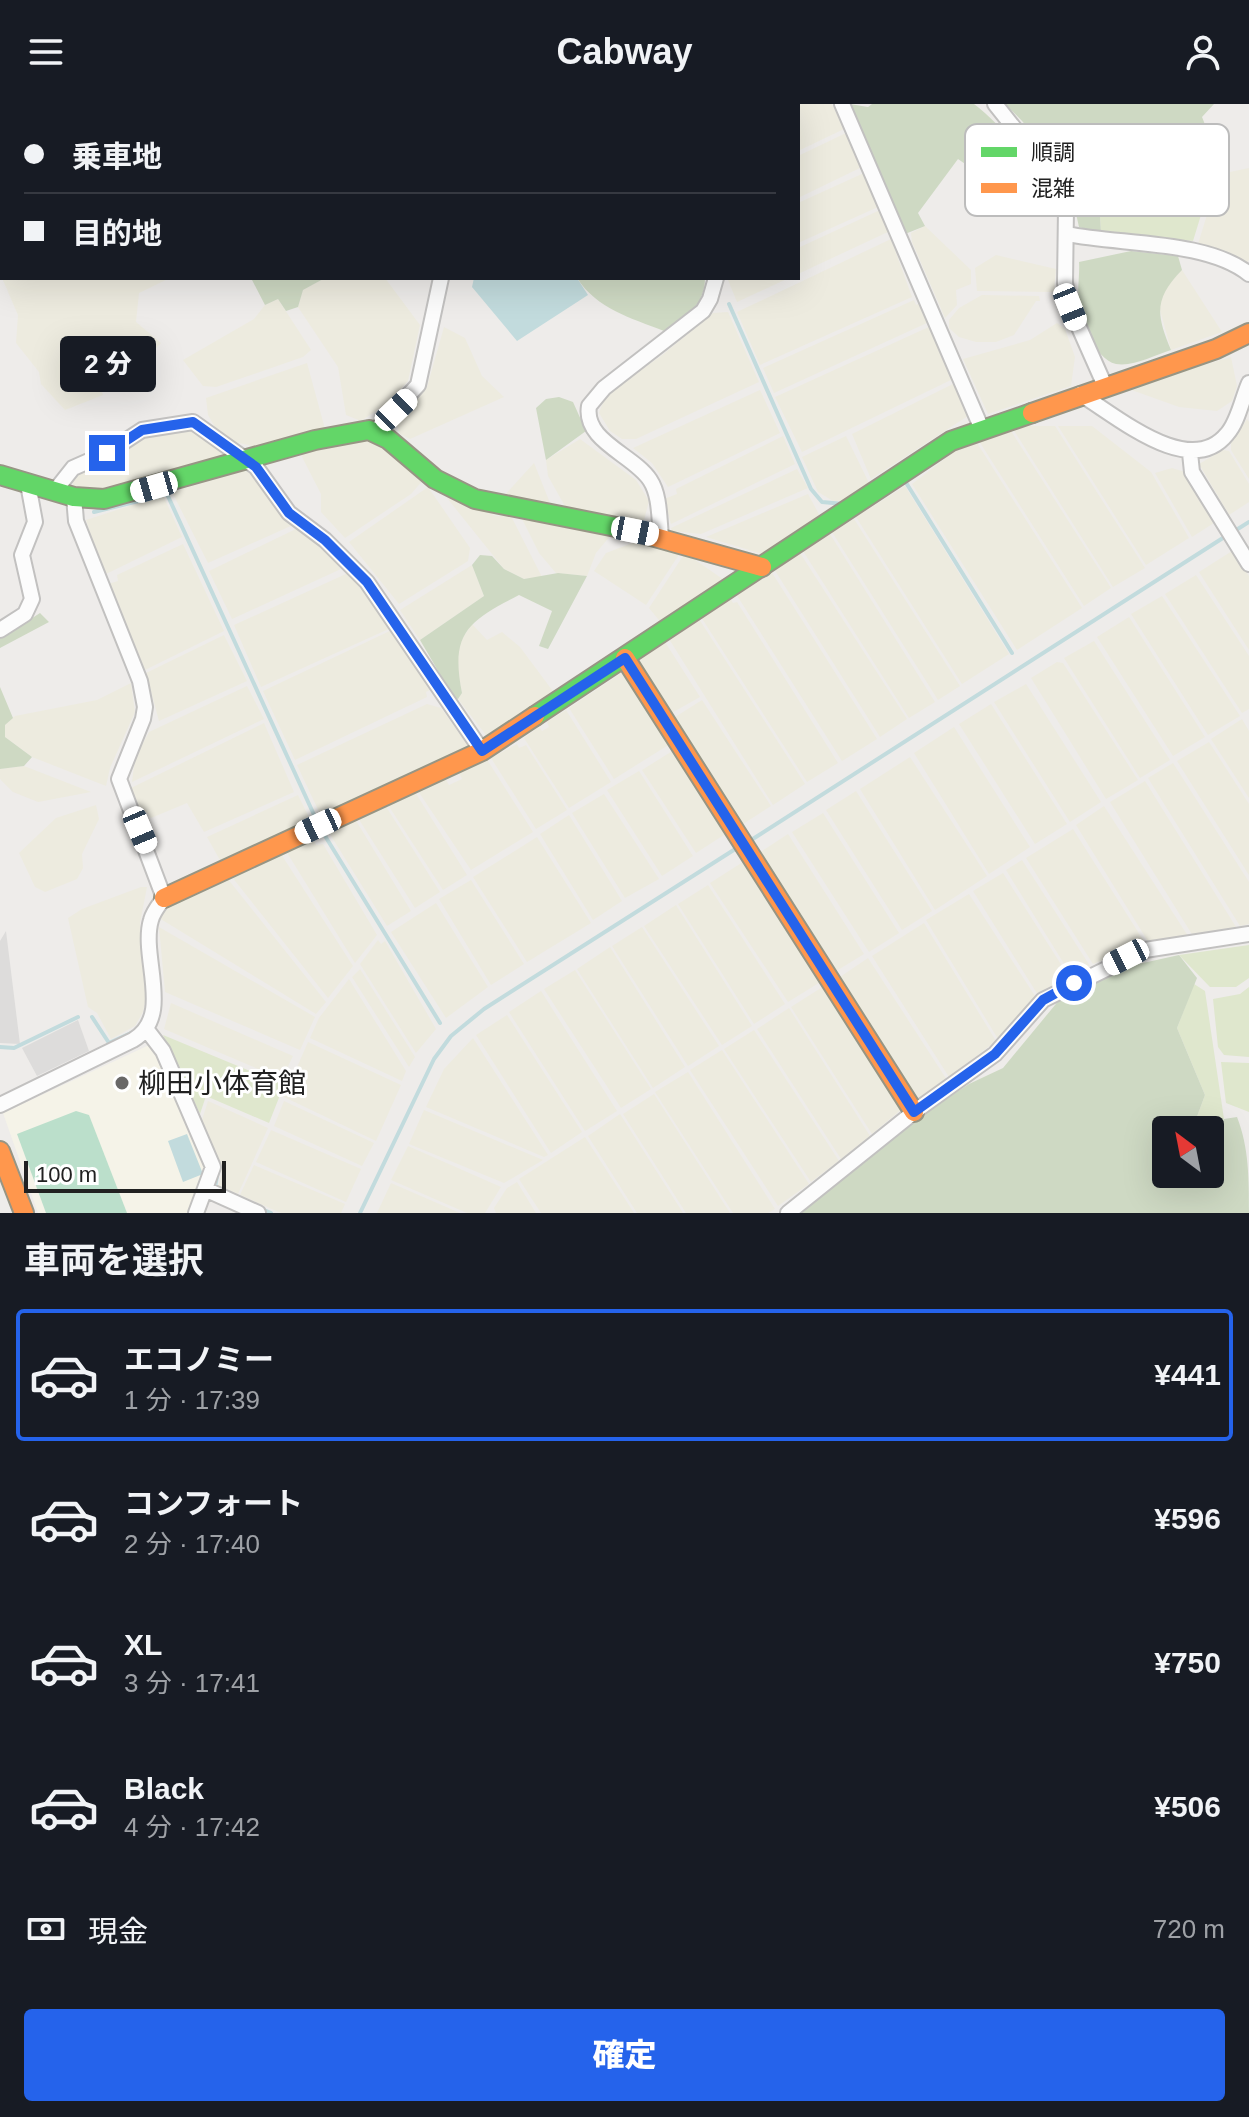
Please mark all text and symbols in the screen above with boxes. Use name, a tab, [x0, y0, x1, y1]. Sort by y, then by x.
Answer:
icon: menu	[24, 30, 68, 74]
icon: person	[1181, 30, 1225, 74]
text: Cabway	[556, 31, 693, 72]
legend	[965, 124, 1229, 216]
text: 乗車地	[72, 140, 162, 173]
text: 順調	[1031, 140, 1075, 165]
text: 混雑	[1031, 176, 1075, 201]
text: 目的地	[72, 217, 162, 250]
car	[1050, 280, 1090, 334]
callout: 2 分	[59, 337, 155, 393]
text: 2 分	[84, 349, 132, 379]
car	[370, 385, 422, 435]
route end	[89, 435, 125, 471]
car	[128, 469, 180, 505]
car	[609, 515, 661, 547]
car	[120, 803, 160, 857]
car	[291, 805, 345, 847]
car	[1099, 935, 1153, 979]
route start	[1056, 965, 1092, 1001]
place label: 柳田小体育館	[138, 1068, 306, 1099]
marker: 柳田小体育館	[113, 1074, 131, 1092]
north arrow	[1152, 1116, 1224, 1188]
map controls	[1152, 1116, 1224, 1188]
scale bar	[24, 1157, 226, 1193]
text: 100 m	[36, 1162, 97, 1187]
text: 車両を選択	[24, 1240, 204, 1281]
icon: car	[28, 1339, 100, 1411]
text: エコノミー	[124, 1343, 274, 1376]
text: ¥441	[1154, 1358, 1221, 1391]
text: 1 分 · 17:39	[124, 1385, 260, 1415]
icon: car	[28, 1483, 100, 1555]
text: コンフォート	[124, 1487, 303, 1520]
text: ¥596	[1154, 1502, 1221, 1535]
text: 2 分 · 17:40	[124, 1529, 260, 1559]
icon: car	[28, 1627, 100, 1699]
text: XL	[124, 1628, 162, 1661]
text: ¥750	[1154, 1646, 1221, 1679]
text: 3 分 · 17:41	[124, 1668, 260, 1698]
icon: car	[28, 1771, 100, 1843]
text: Black	[124, 1772, 204, 1805]
text: ¥506	[1154, 1790, 1221, 1823]
text: 4 分 · 17:42	[124, 1812, 260, 1842]
icon: cash	[24, 1907, 68, 1951]
text: 720 m	[1153, 1914, 1225, 1944]
text: 現金	[88, 1915, 148, 1948]
button: 確定	[24, 2009, 1225, 2101]

